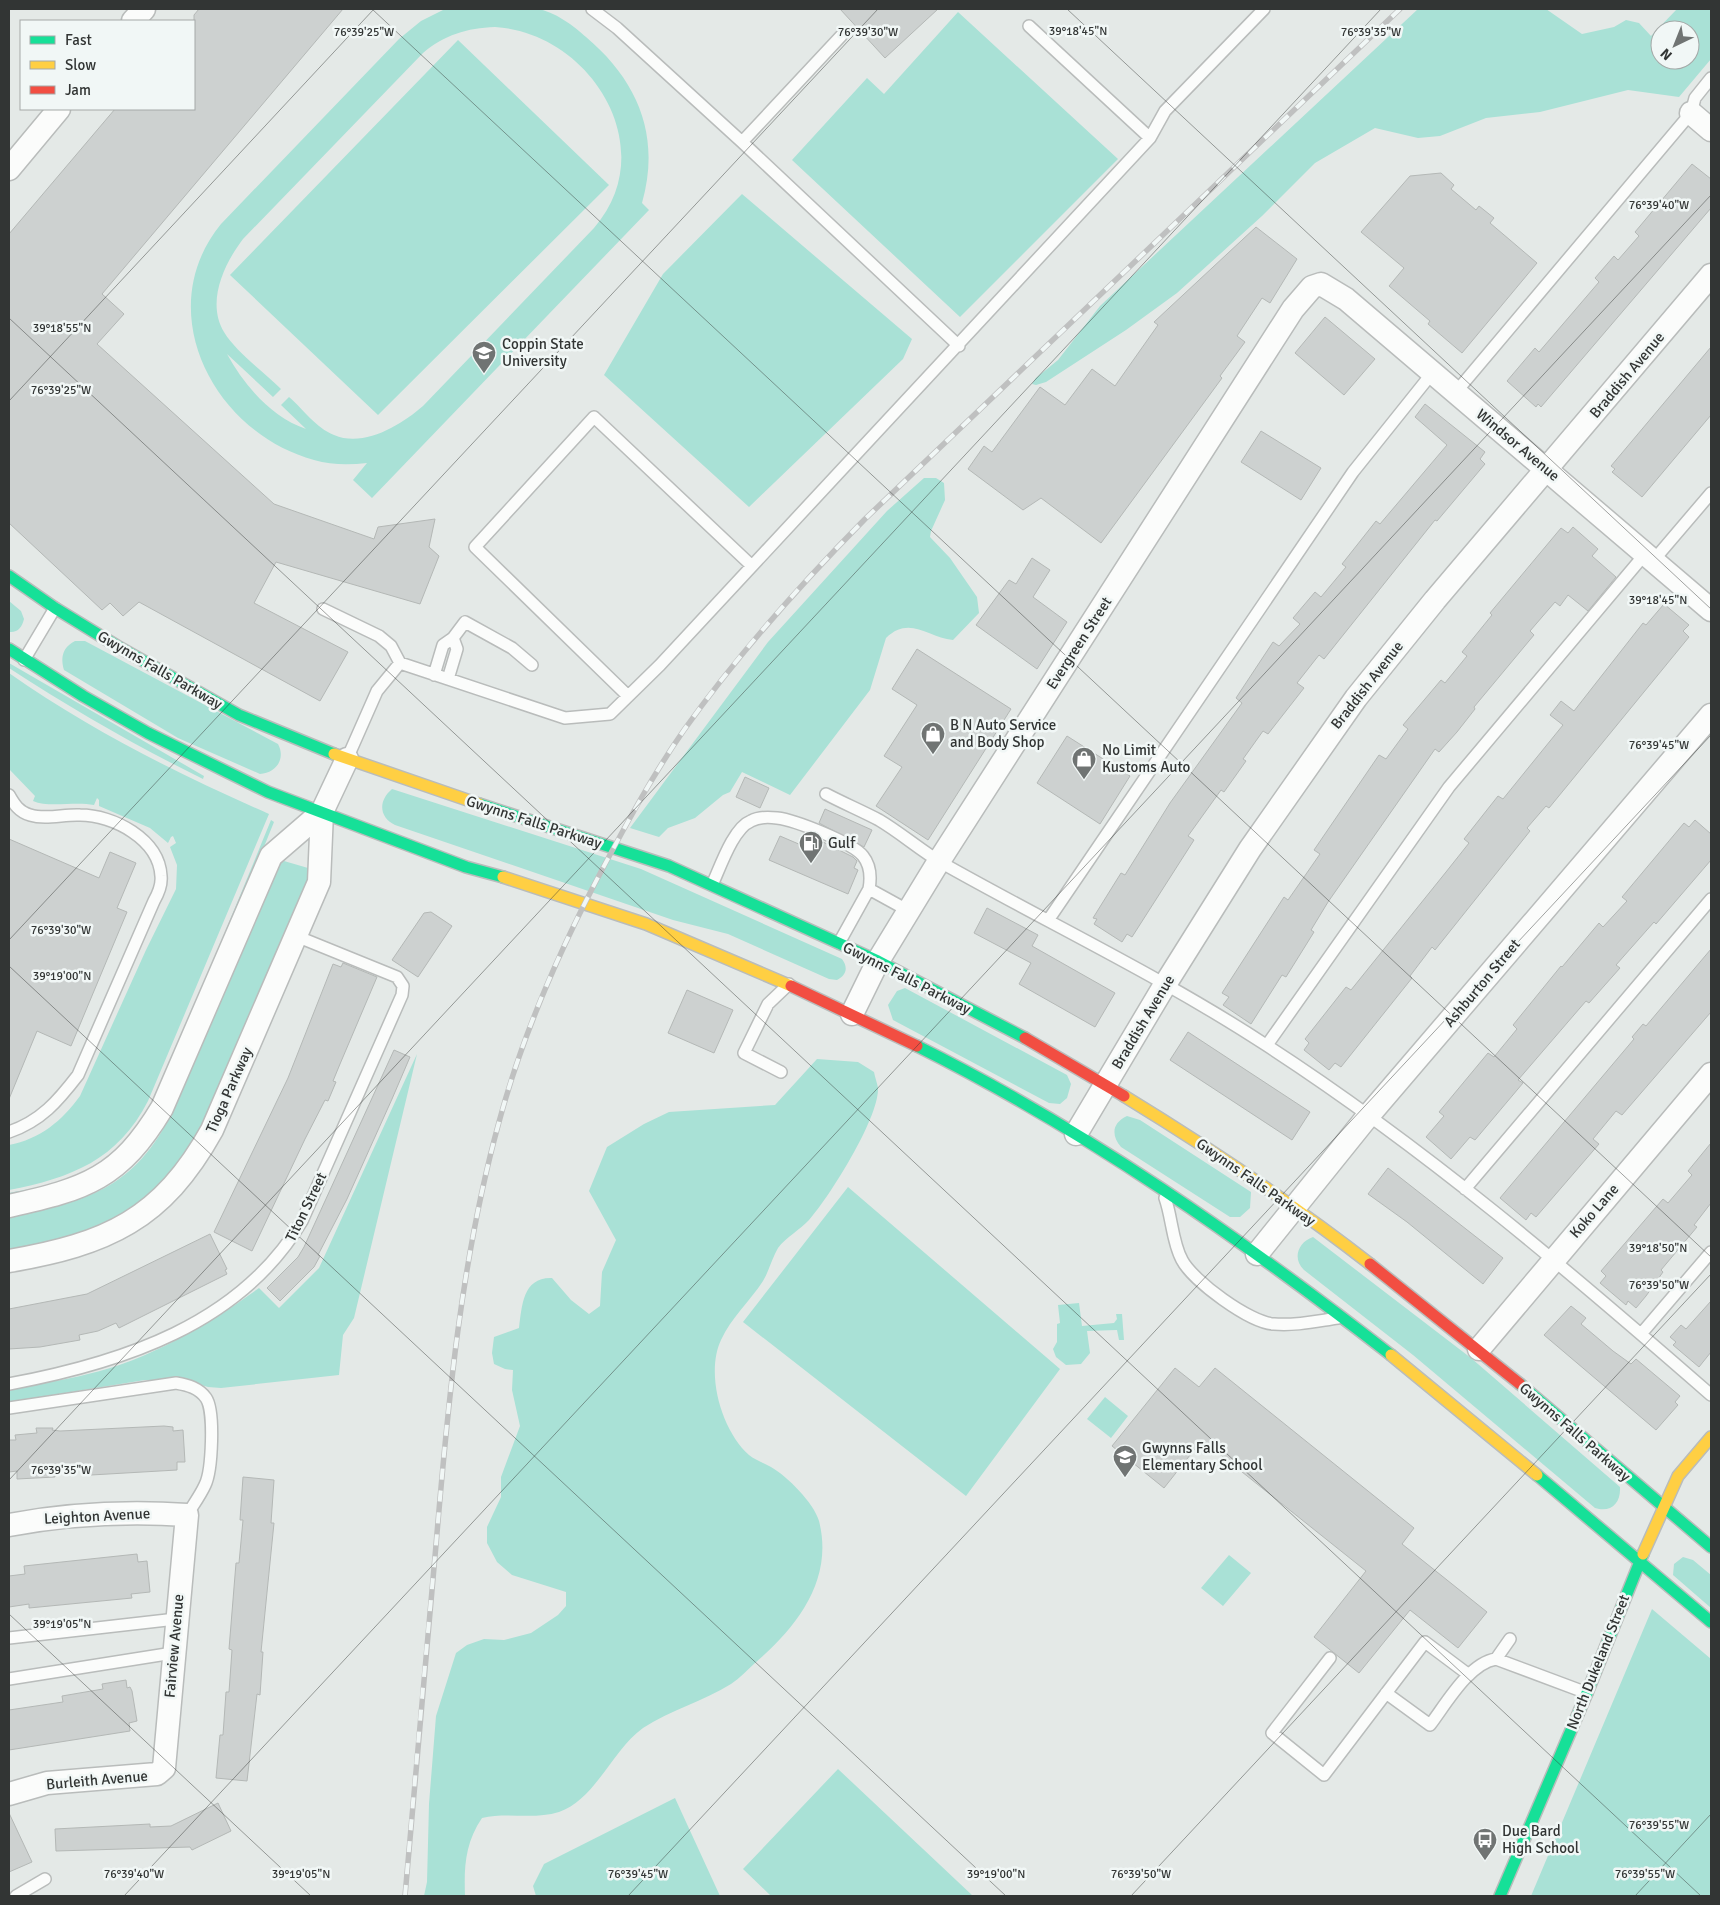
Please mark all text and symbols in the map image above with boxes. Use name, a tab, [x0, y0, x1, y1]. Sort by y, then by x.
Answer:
legend	[20, 20, 195, 110]
north arrow	[1650, 20, 1700, 70]
text: 39°18'45"N	[1049, 24, 1107, 39]
text: 76°39'25"W	[334, 25, 394, 40]
text: 76°39'30"W	[838, 25, 898, 40]
text: 76°39'35"W	[1341, 25, 1401, 40]
text: Fast	[65, 31, 92, 49]
text: N	[1657, 45, 1676, 64]
text: Slow	[65, 56, 96, 74]
text: Jam	[65, 81, 91, 99]
text: 76°39'40"W	[1629, 198, 1689, 213]
text: 39°18'55"N	[33, 321, 91, 336]
street label: Braddish Avenue	[1586, 328, 1668, 422]
place label: Coppin State University	[502, 335, 584, 370]
school or university icon: Coppin State University	[471, 340, 497, 374]
text: 76°39'25"W	[31, 383, 91, 398]
street label: Windsor Avenue	[1473, 405, 1563, 485]
street label: Evergreen Street	[1042, 593, 1116, 693]
text: 39°18'45"N	[1629, 593, 1687, 608]
street label: Gwynns Falls Parkway	[94, 627, 226, 713]
street label: Braddish Avenue	[1327, 637, 1407, 733]
place label: B N Auto Service and Body Shop	[950, 716, 1056, 751]
shop icon: B N Auto Service and Body Shop	[920, 721, 946, 755]
text: 76°39'45"W	[1629, 738, 1689, 753]
place label: No Limit Kustoms Auto	[1102, 741, 1190, 776]
shop icon: No Limit Kustoms Auto	[1071, 746, 1097, 780]
street label: Gwynns Falls Parkway	[464, 792, 604, 852]
fuel station icon: Gulf	[798, 830, 824, 864]
place label: Gulf	[828, 834, 856, 852]
text: 76°39'30"W	[31, 923, 91, 938]
street label: Ashburton Street	[1440, 935, 1524, 1031]
street label: Gwynns Falls Parkway	[840, 938, 974, 1018]
text: 39°19'00"N	[33, 969, 91, 984]
street label: Braddish Avenue	[1108, 972, 1178, 1072]
street label: Tioga Parkway	[202, 1044, 256, 1136]
street label: Gwynns Falls Parkway	[1193, 1134, 1319, 1230]
street label: Titon Street	[282, 1169, 330, 1245]
street label: Koko Lane	[1566, 1180, 1622, 1242]
text: 39°18'50"N	[1629, 1241, 1687, 1256]
text: 76°39'50"W	[1629, 1278, 1689, 1293]
street label: Gwynns Falls Parkway	[1516, 1379, 1634, 1485]
place label: Gwynns Falls Elementary School	[1142, 1439, 1263, 1474]
school or university icon: Gwynns Falls Elementary School	[1112, 1444, 1138, 1478]
text: 76°39'35"W	[31, 1463, 91, 1478]
street label: Leighton Avenue	[43, 1504, 151, 1528]
street label: North Dukeland Street	[1563, 1592, 1633, 1732]
street label: Fairview Avenue	[160, 1593, 188, 1699]
text: 39°19'05"N	[33, 1617, 91, 1632]
street label: Burleith Avenue	[45, 1767, 149, 1793]
text: 76°39'55"W	[1629, 1818, 1689, 1833]
place label: Due Bard High School	[1502, 1822, 1579, 1857]
bus stop icon: Due Bard High School	[1472, 1827, 1498, 1861]
text: 76°39'40"W	[104, 1867, 164, 1882]
text: 39°19'05"N	[272, 1867, 330, 1882]
text: 76°39'45"W	[608, 1867, 668, 1882]
text: 39°19'00"N	[967, 1867, 1025, 1882]
text: 76°39'50"W	[1111, 1867, 1171, 1882]
text: 76°39'55"W	[1615, 1867, 1675, 1882]

